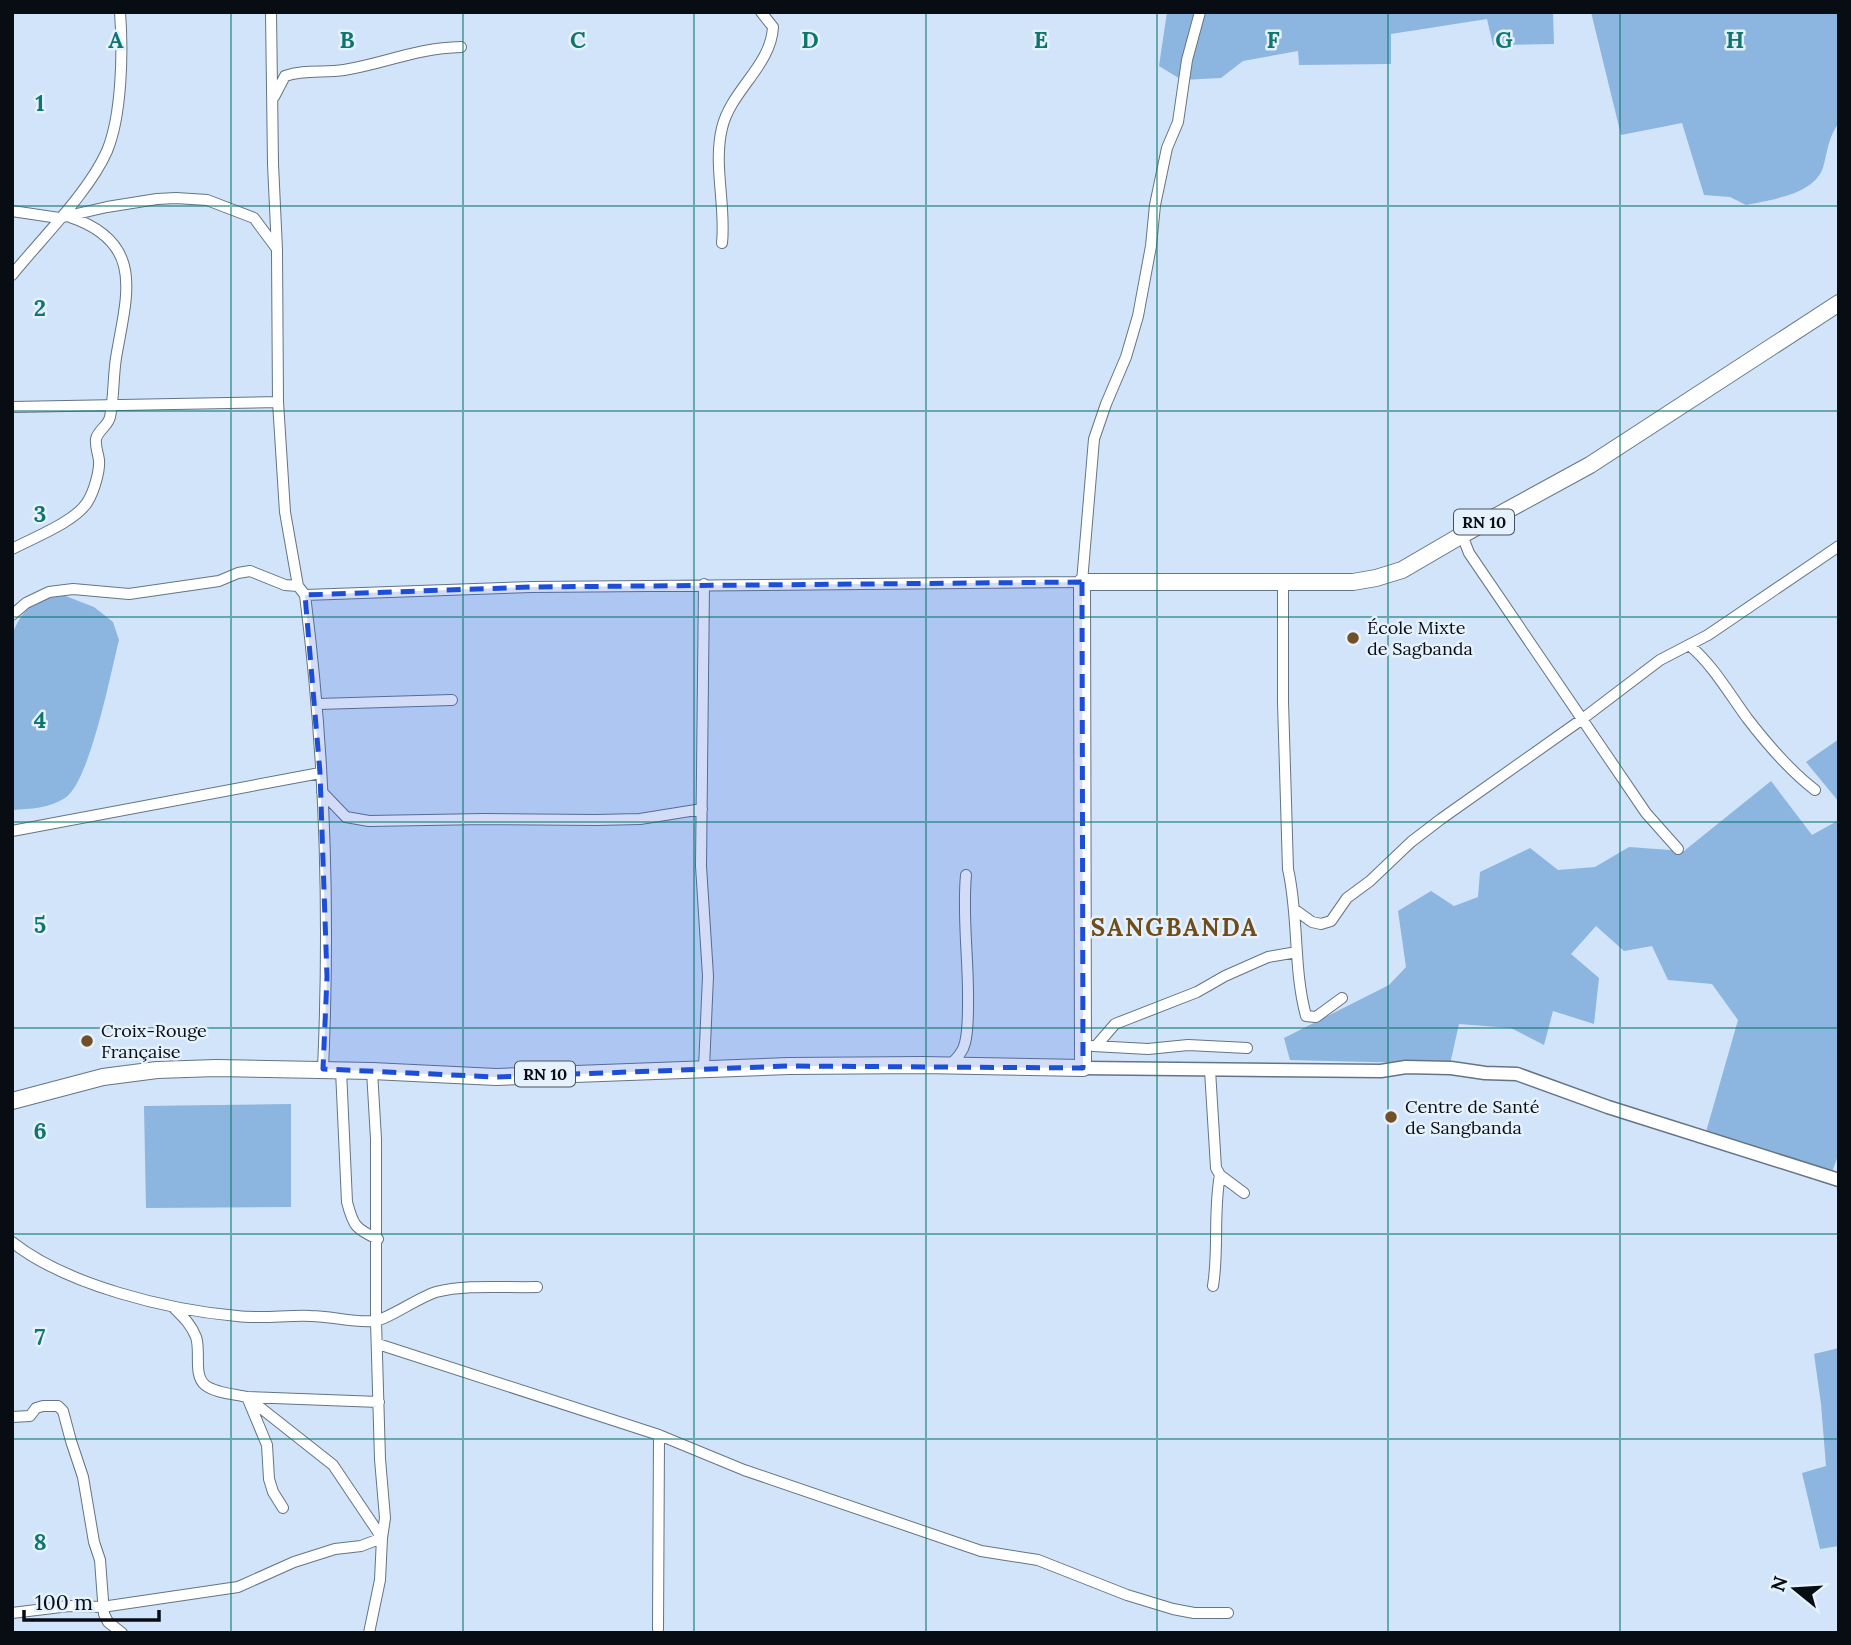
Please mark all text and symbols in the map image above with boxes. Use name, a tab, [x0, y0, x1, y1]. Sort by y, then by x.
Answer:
text: A	[108, 25, 124, 54]
text: B	[339, 25, 355, 54]
text: C	[570, 25, 586, 54]
text: D	[801, 25, 819, 54]
text: E	[1034, 25, 1048, 54]
text: F	[1266, 25, 1280, 54]
text: G	[1495, 25, 1513, 54]
text: H	[1726, 25, 1744, 54]
text: 1	[35, 88, 45, 117]
text: 2	[34, 293, 46, 322]
text: 3	[34, 499, 46, 528]
road number: RN 10	[1454, 509, 1514, 534]
place label: École Mixte de Sagbanda	[1367, 616, 1473, 660]
marker: École Mixte de Sagbanda	[1345, 630, 1361, 646]
text: 4	[34, 705, 46, 734]
text: 5	[34, 910, 46, 939]
district label: SANGBANDA	[1091, 912, 1259, 943]
place label: Croix-Rouge Française	[101, 1019, 207, 1063]
marker: Croix-Rouge Française	[79, 1033, 95, 1049]
road number: RN 10	[515, 1062, 575, 1086]
place label: Centre de Santé de Sangbanda	[1405, 1095, 1540, 1139]
marker: Centre de Santé de Sangbanda	[1383, 1109, 1399, 1125]
text: 6	[33, 1116, 47, 1145]
text: 7	[35, 1322, 46, 1351]
text: 8	[33, 1527, 47, 1556]
north arrow	[1760, 1554, 1830, 1624]
text: N	[1765, 1573, 1793, 1594]
scale bar	[24, 1578, 159, 1622]
text: 100 m	[35, 1589, 93, 1616]

